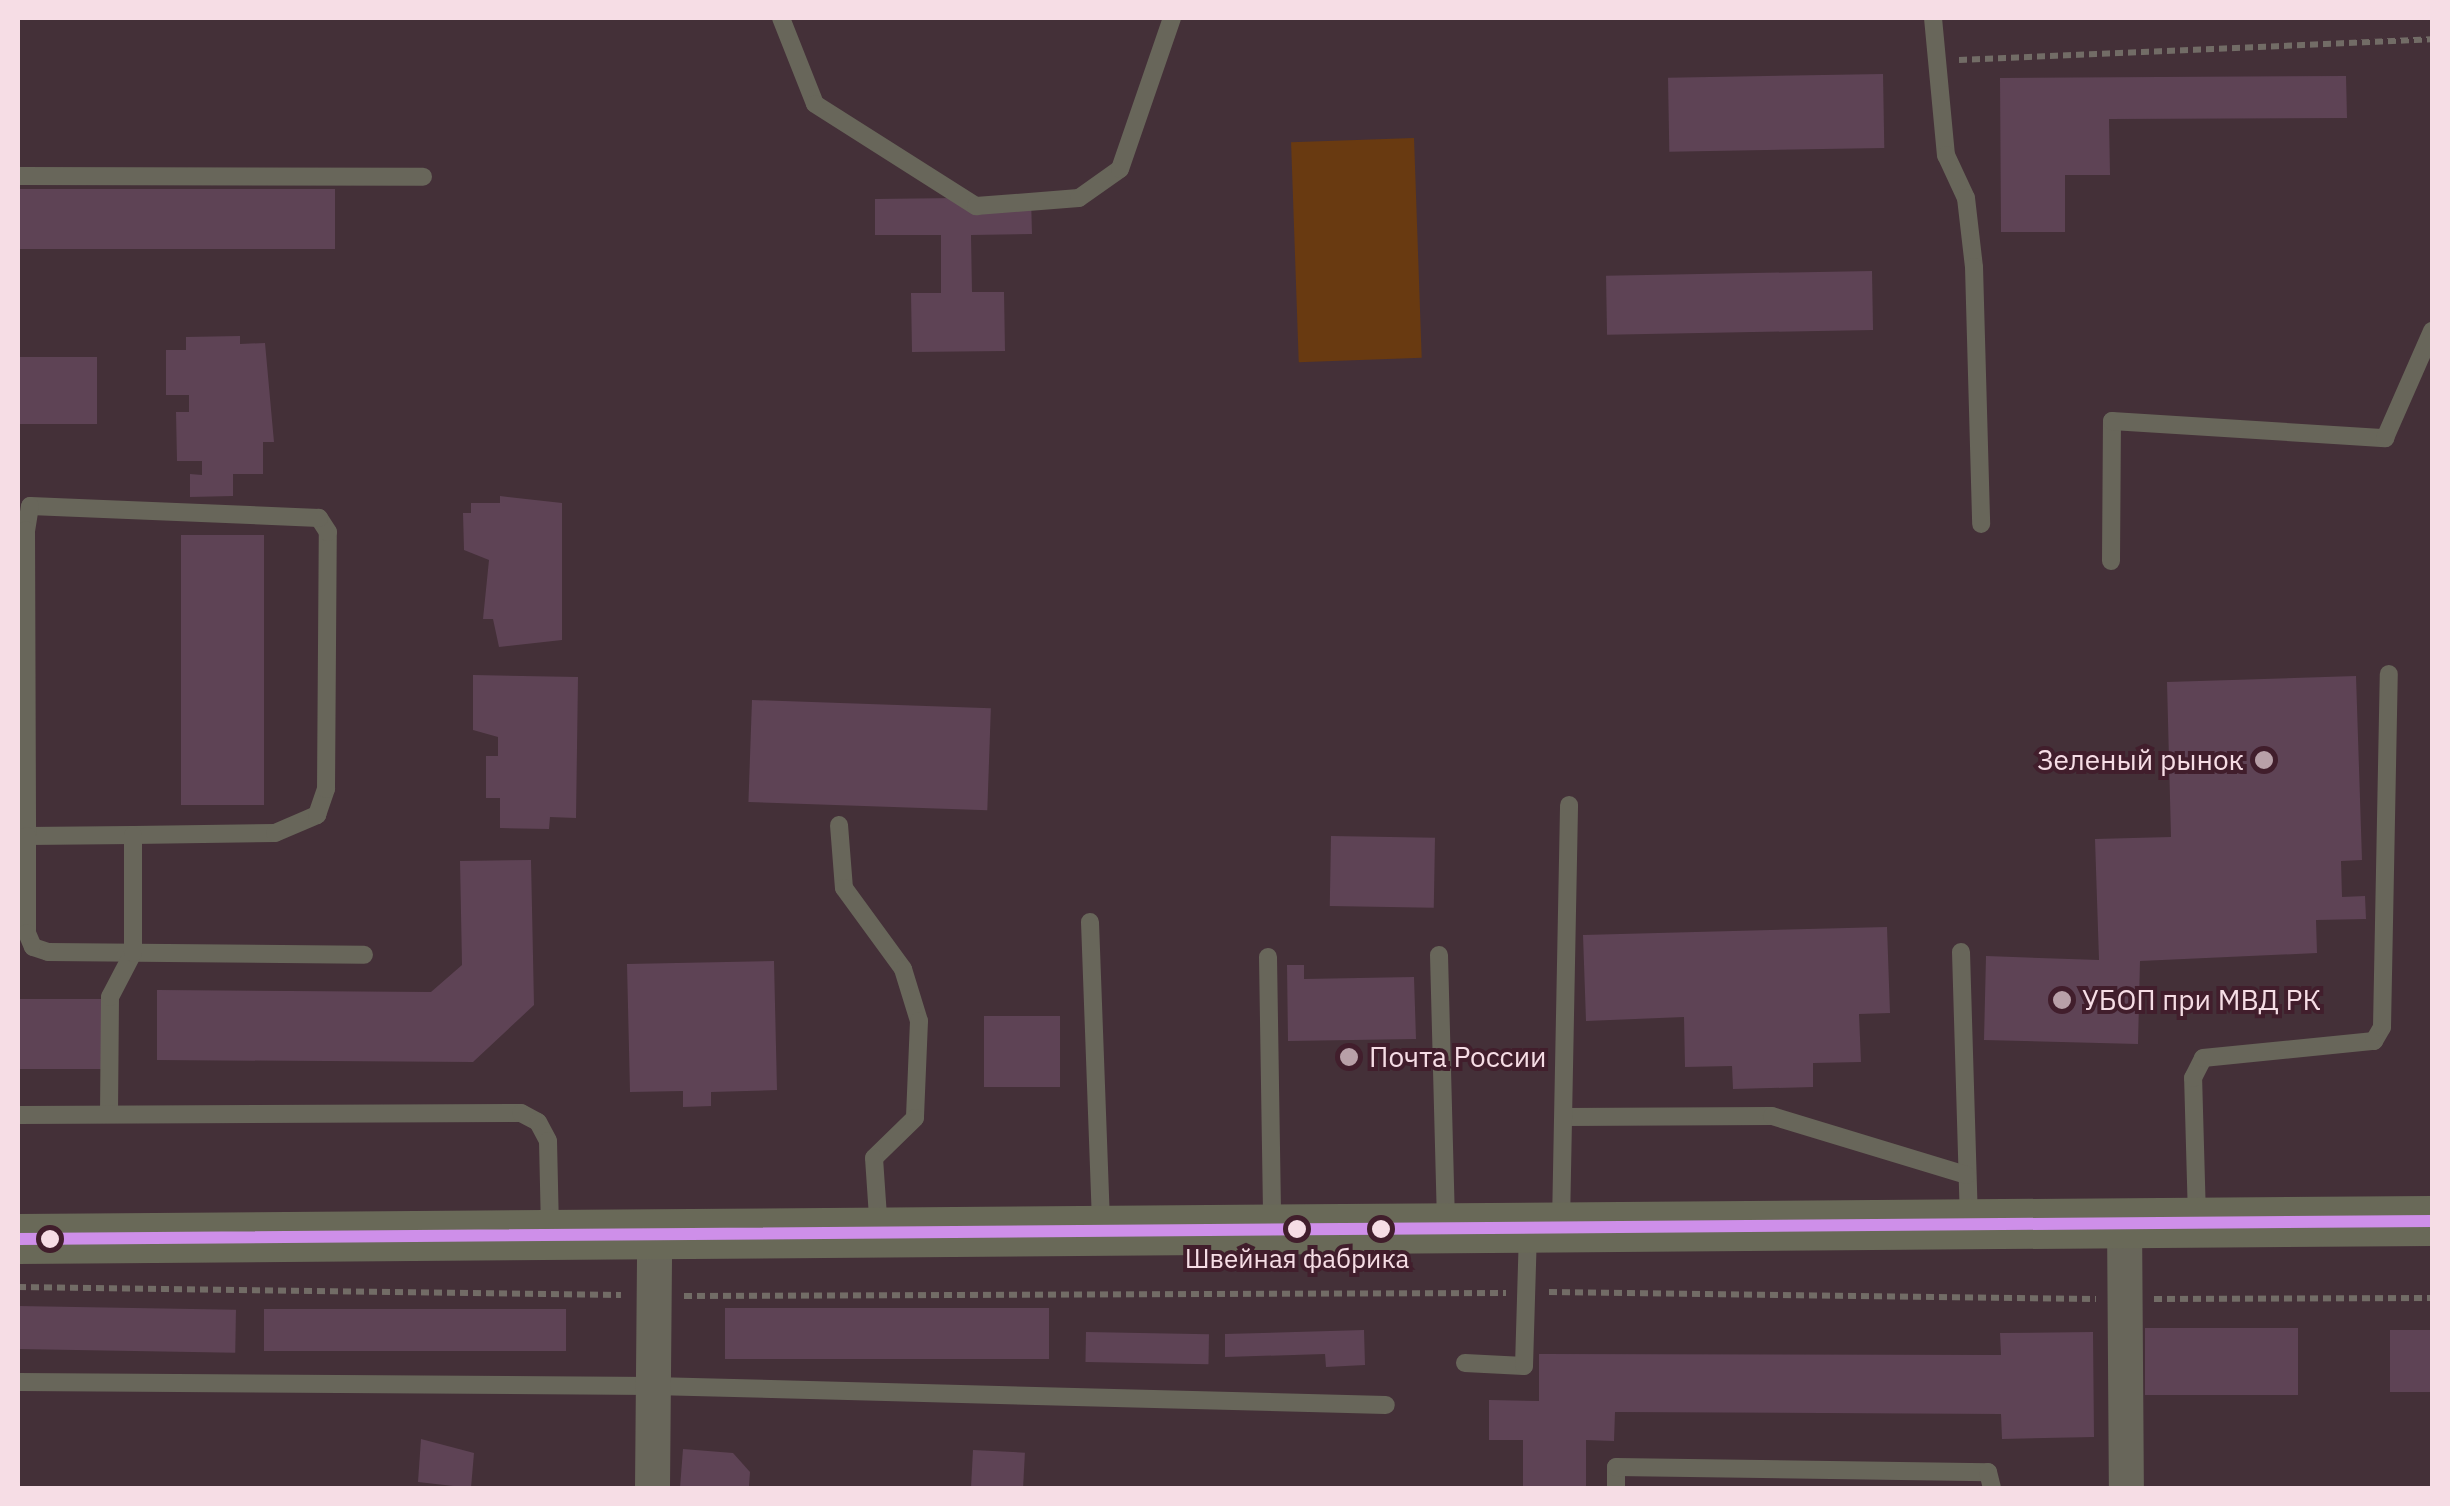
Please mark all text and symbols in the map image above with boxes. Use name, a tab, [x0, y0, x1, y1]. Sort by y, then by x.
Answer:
place label: Зеленый рынок	[2037, 743, 2244, 777]
marker: Зеленый рынок	[2253, 749, 2275, 771]
place label: УБОП при МВД РК	[2082, 983, 2321, 1017]
marker: УБОП при МВД РК	[2051, 989, 2073, 1011]
place label: Почта России	[1369, 1040, 1547, 1074]
marker: Почта России	[1338, 1046, 1360, 1068]
marker: Швейная фабрика	[1287, 1219, 1307, 1239]
unlabelled marker	[1371, 1219, 1391, 1239]
unlabelled marker	[40, 1229, 60, 1249]
place label: Швейная фабрика	[1185, 1243, 1409, 1275]

